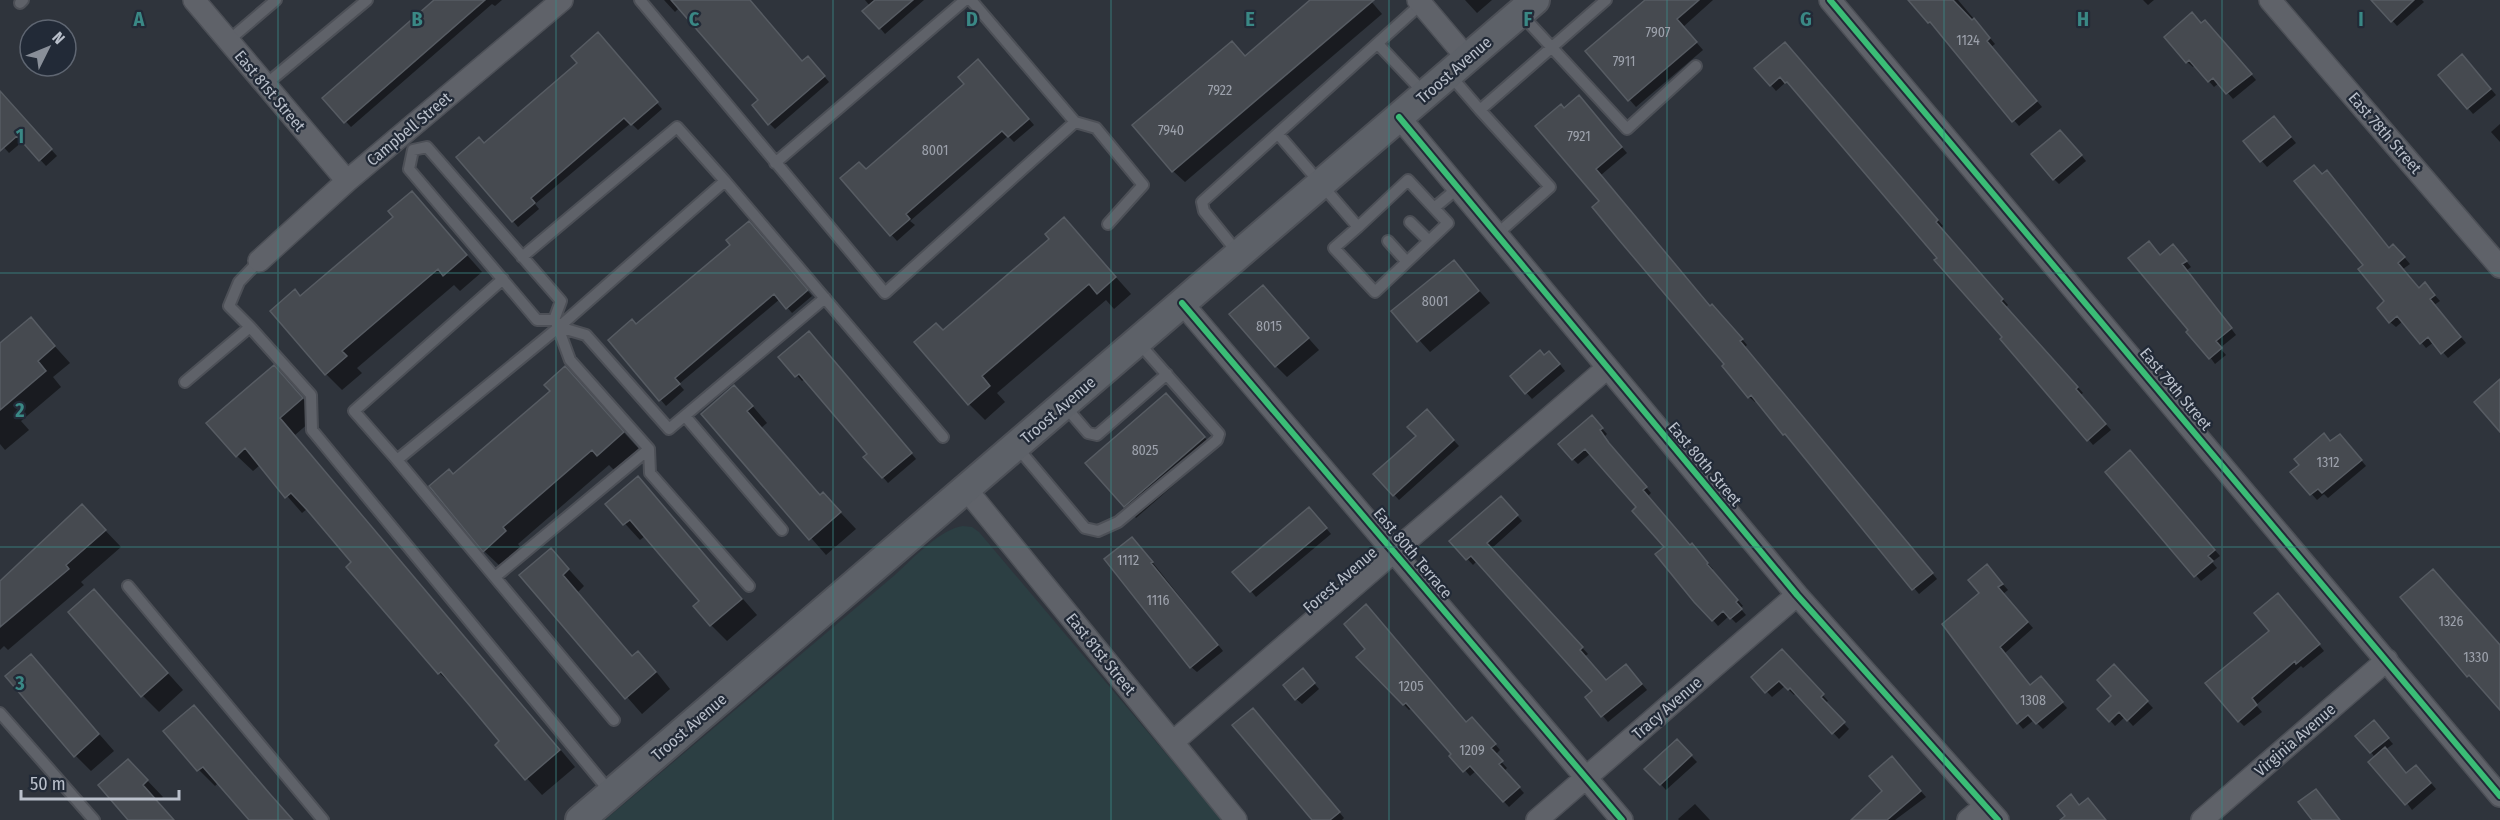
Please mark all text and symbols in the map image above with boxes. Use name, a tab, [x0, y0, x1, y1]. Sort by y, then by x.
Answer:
text: A	[133, 7, 146, 31]
text: B	[411, 7, 423, 31]
text: C	[689, 7, 700, 31]
text: D	[966, 7, 978, 31]
text: E	[1245, 7, 1255, 31]
text: F	[1524, 7, 1533, 31]
text: G	[1800, 7, 1812, 31]
text: H	[2077, 7, 2089, 31]
text: I	[2358, 7, 2364, 31]
north arrow	[18, 18, 78, 78]
house number: 7907	[1646, 24, 1671, 41]
text: N	[48, 28, 69, 48]
street label: Troost Avenue	[1413, 32, 1495, 108]
house number: 1124	[1956, 32, 1980, 49]
street label: East 81st Street	[231, 47, 310, 136]
house number: 7911	[1613, 53, 1635, 70]
house number: 7922	[1208, 82, 1232, 99]
street label: Campbell Street	[363, 88, 456, 170]
street label: East 78th Street	[2344, 88, 2426, 178]
house number: 7940	[1158, 122, 1184, 139]
text: 1	[16, 124, 24, 148]
house number: 7921	[1567, 128, 1591, 145]
house number: 8001	[922, 142, 948, 159]
house number: 8001	[1422, 293, 1448, 310]
house number: 8015	[1256, 318, 1282, 335]
street label: East 79th Street	[2136, 344, 2216, 435]
street label: Troost Avenue	[1017, 372, 1099, 448]
text: 2	[14, 398, 25, 422]
street label: East 80th Street	[1664, 418, 1746, 511]
house number: 8025	[1132, 442, 1158, 459]
house number: 1312	[2316, 454, 2340, 471]
street label: East 80th Terrace	[1370, 504, 1456, 602]
street label: Forest Avenue	[1299, 543, 1381, 617]
house number: 1112	[1117, 552, 1139, 569]
house number: 1116	[1147, 592, 1170, 609]
street label: East 81st Street	[1062, 609, 1140, 699]
house number: 1326	[2439, 613, 2463, 630]
house number: 1330	[2463, 649, 2489, 666]
text: 3	[14, 671, 25, 695]
street label: Tracy Avenue	[1628, 673, 1706, 743]
house number: 1205	[1398, 678, 1424, 695]
street label: Troost Avenue	[648, 689, 730, 765]
house number: 1308	[2020, 692, 2046, 709]
street label: Virginia Avenue	[2251, 700, 2340, 780]
house number: 1209	[1459, 742, 1485, 759]
scale bar	[21, 763, 178, 801]
text: 50 m	[30, 773, 66, 795]

